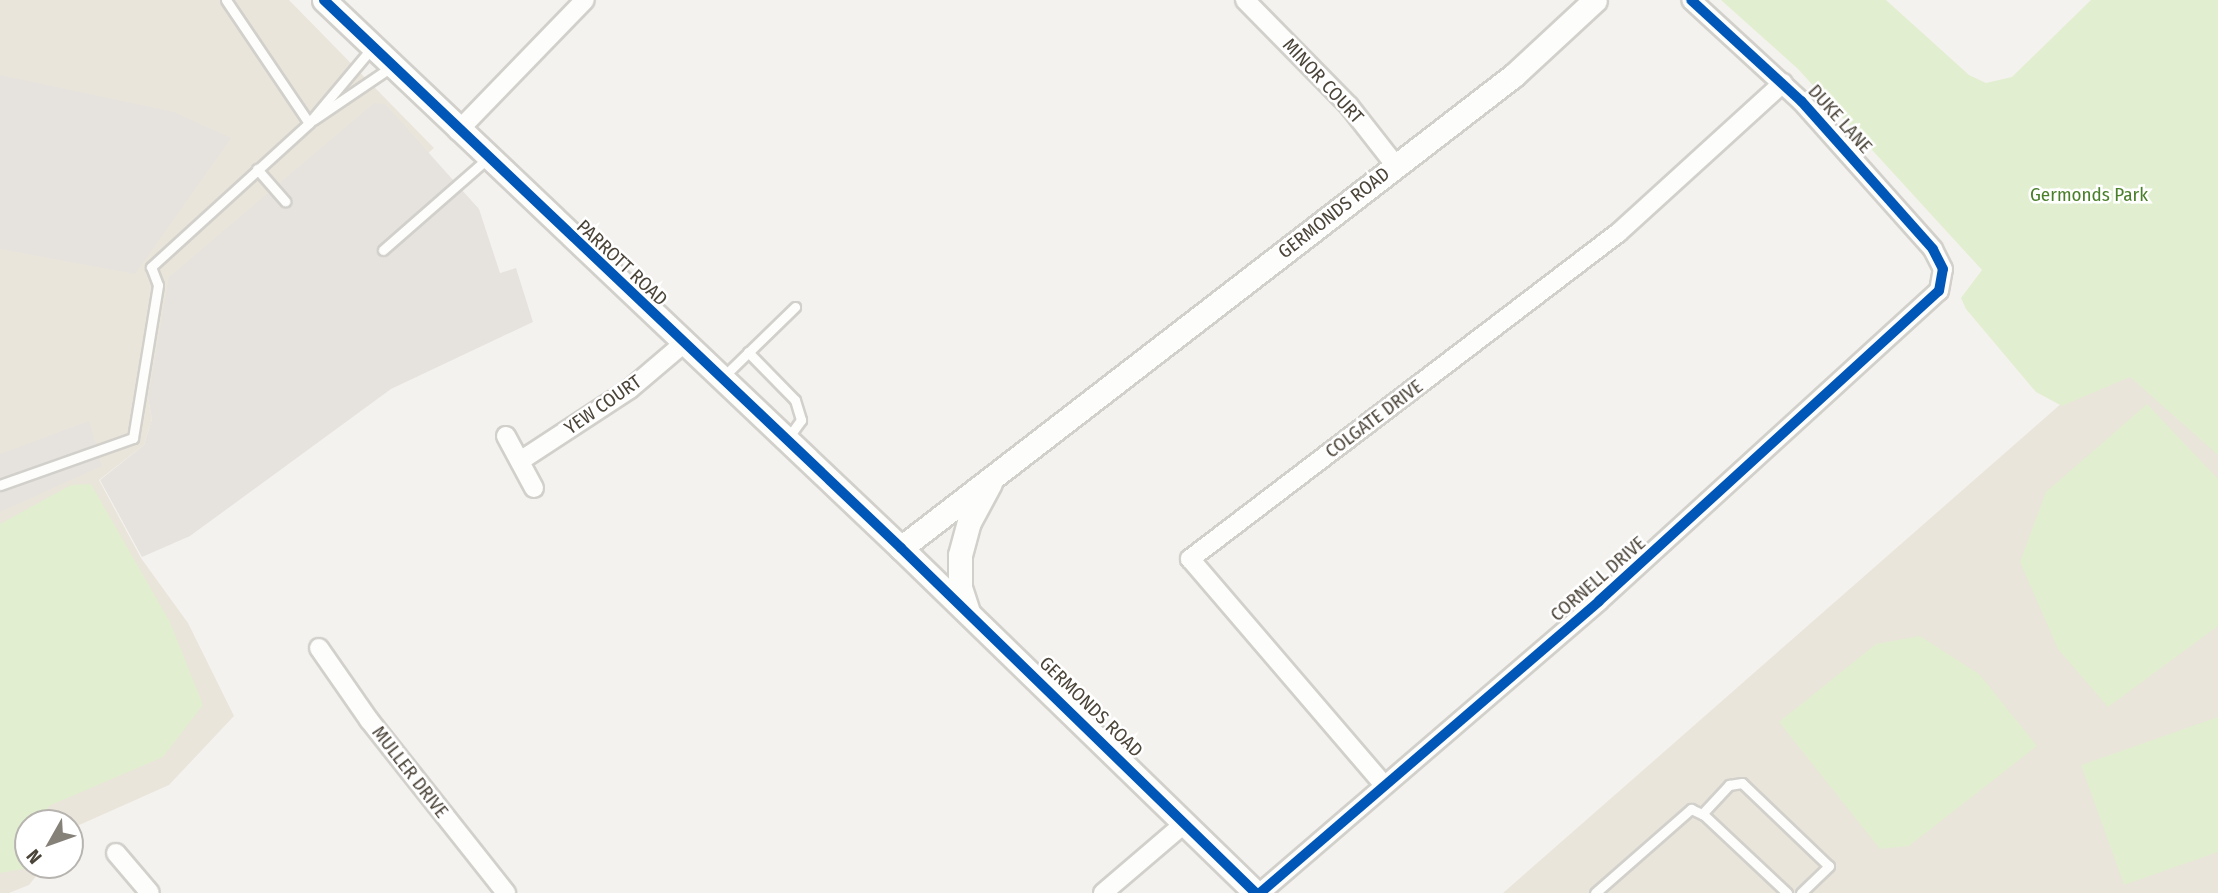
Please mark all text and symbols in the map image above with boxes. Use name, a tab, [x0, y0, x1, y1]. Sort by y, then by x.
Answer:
street label: MINOR COURT	[1278, 34, 1368, 128]
street label: DUKE LANE	[1803, 80, 1877, 158]
street label: GERMONDS ROAD	[1274, 163, 1394, 263]
park label: Germonds Park	[2030, 184, 2148, 206]
street label: PARROTT ROAD	[572, 215, 672, 311]
street label: YEW COURT	[560, 370, 646, 440]
street label: COLGATE DRIVE	[1321, 375, 1427, 463]
street label: CORNELL DRIVE	[1546, 532, 1650, 626]
street label: GERMONDS ROAD	[1035, 652, 1147, 762]
street label: MULLER DRIVE	[367, 722, 453, 822]
north arrow	[14, 809, 84, 879]
text: N	[22, 845, 47, 868]

